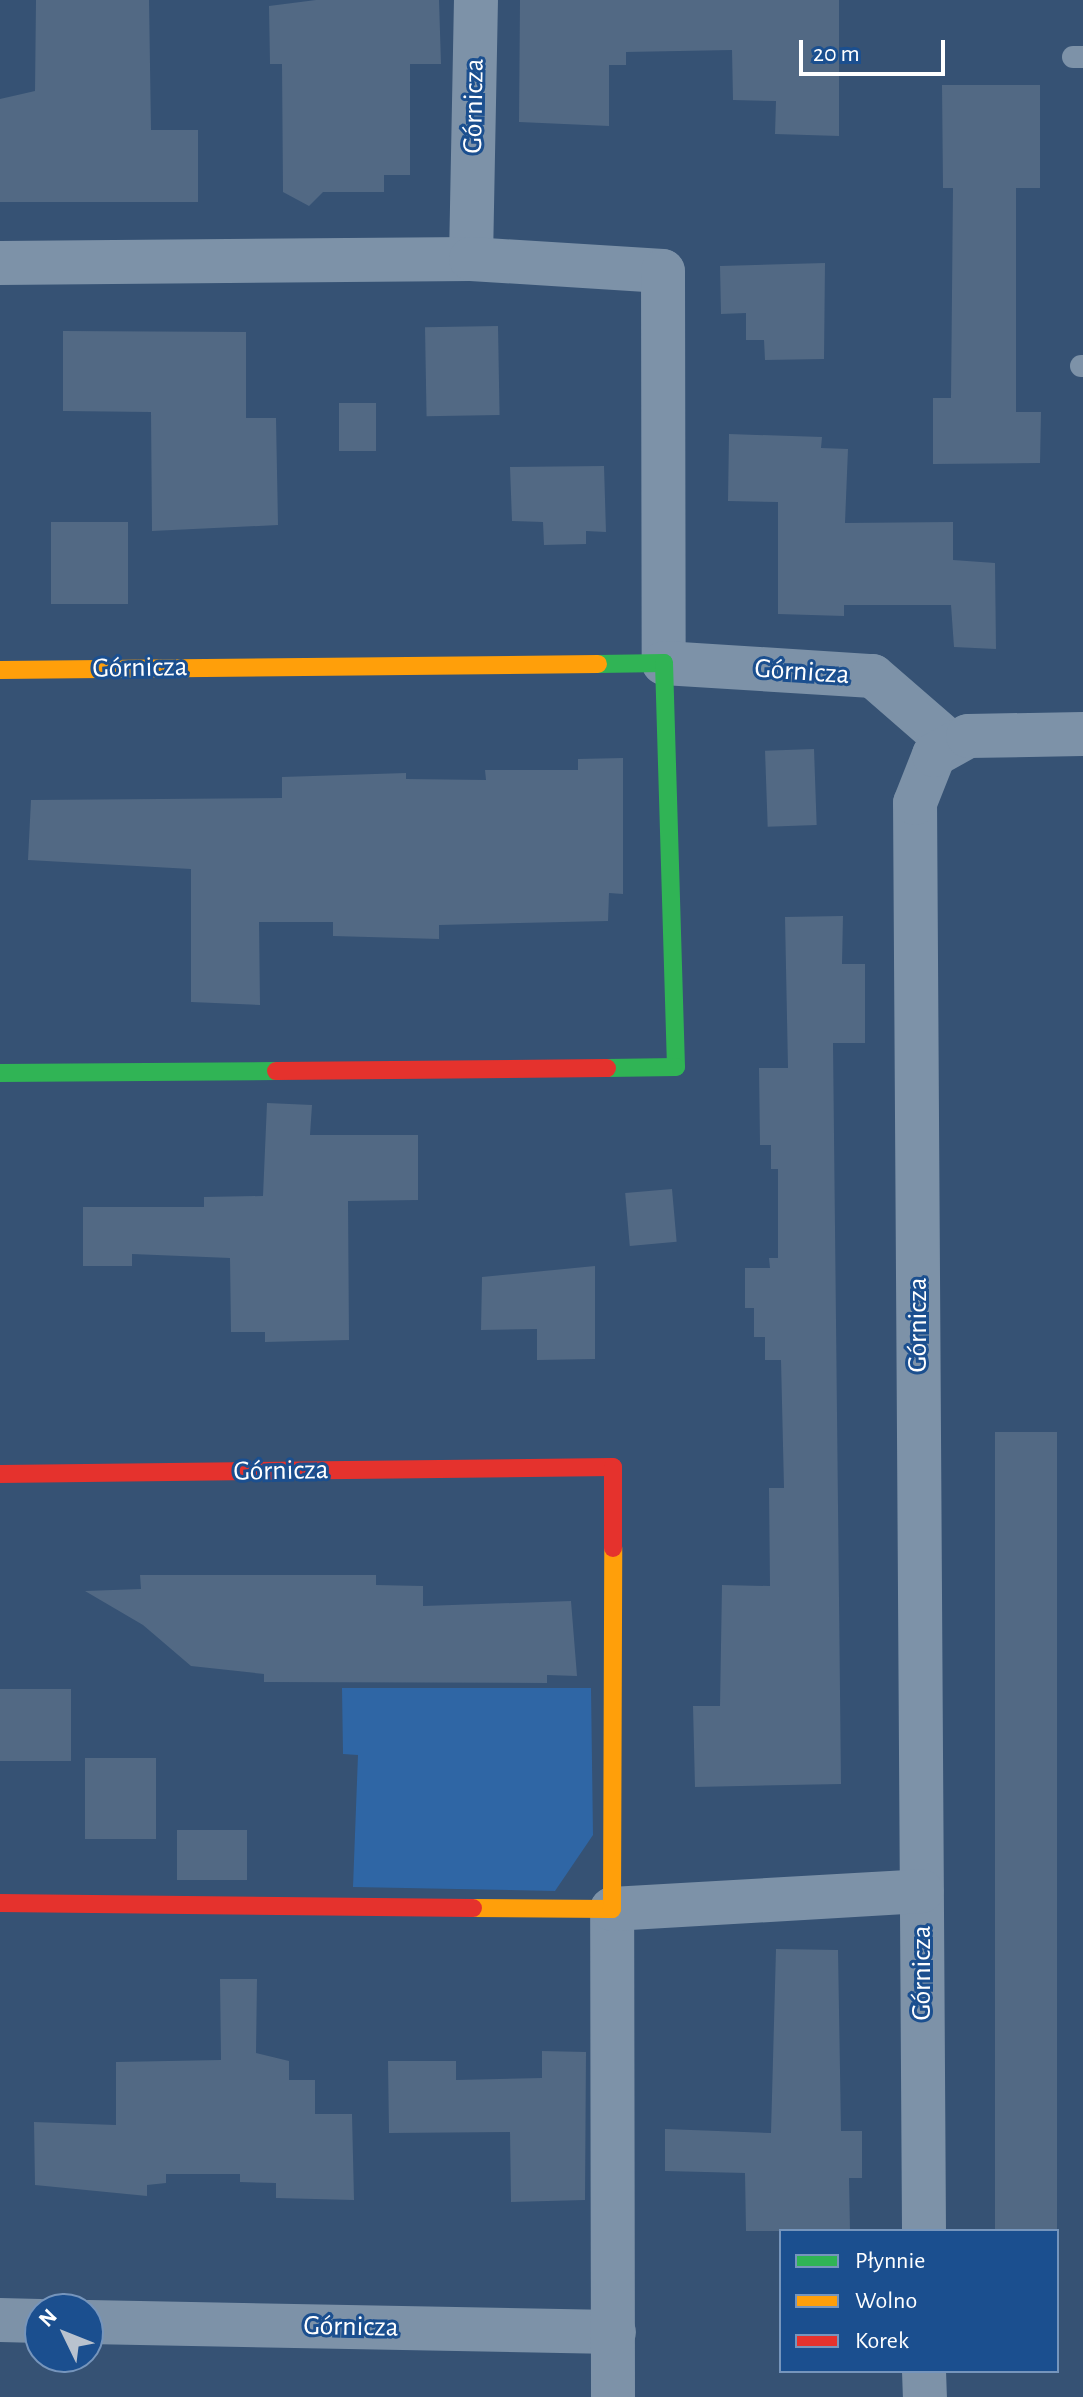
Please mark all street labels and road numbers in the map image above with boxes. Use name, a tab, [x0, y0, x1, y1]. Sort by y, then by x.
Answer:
street label: Górnicza	[456, 58, 492, 154]
street label: Górnicza	[92, 650, 188, 686]
street label: Górnicza	[753, 652, 851, 692]
street label: Górnicza	[901, 1277, 935, 1373]
street label: Górnicza	[233, 1453, 329, 1489]
street label: Górnicza	[905, 1925, 939, 2021]
street label: Górnicza	[303, 2309, 399, 2345]

